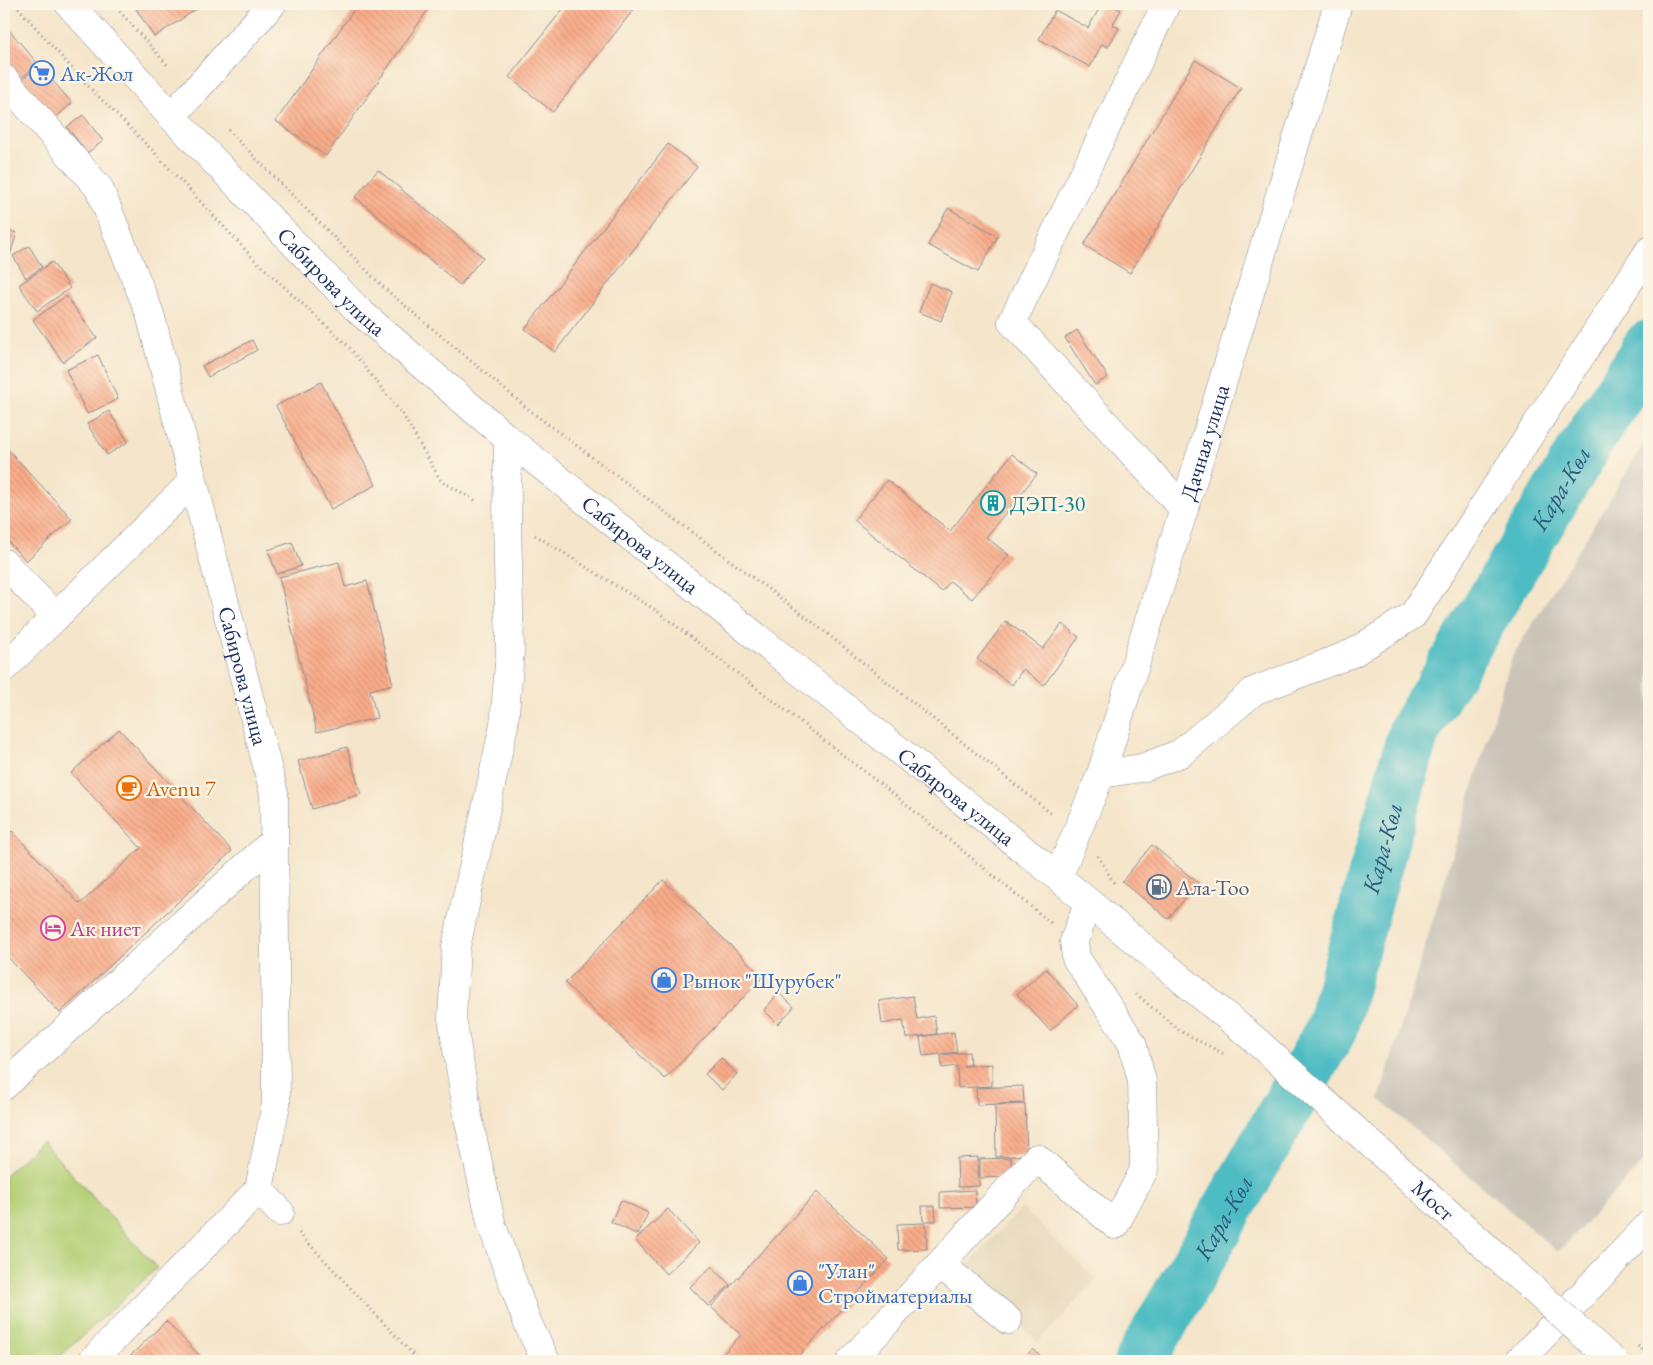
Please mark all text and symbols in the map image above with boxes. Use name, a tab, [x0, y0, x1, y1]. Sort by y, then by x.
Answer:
place label: Ак-Жол	[59, 59, 134, 88]
supermarket icon: Ак-Жол	[29, 60, 55, 86]
street label: Сабирова улица	[271, 221, 392, 342]
street label: Дачная улица	[1173, 381, 1236, 504]
water label: Кара-Көл	[1522, 440, 1597, 537]
street label: Сабирова улица	[576, 489, 705, 600]
place label: ДЭП-30	[1010, 489, 1086, 518]
building icon: ДЭП-30	[980, 490, 1006, 516]
street label: Сабирова улица	[212, 603, 276, 748]
street label: Сабирова улица	[892, 740, 1021, 852]
place label: Avenu 7	[145, 774, 216, 803]
cafe icon: Avenu 7	[116, 775, 142, 801]
water label: Кара-Көл	[1354, 799, 1409, 898]
place label: Ала-Тоо	[1175, 873, 1250, 902]
fuel station icon: Ала-Тоо	[1146, 874, 1172, 900]
place label: Ак ниет	[69, 914, 141, 943]
hotel icon: Ак ниет	[40, 915, 66, 941]
place label: Рынок "Шурубек"	[682, 966, 842, 995]
shop icon: Рынок "Шурубек"	[651, 967, 677, 993]
water label: Кара-Көл	[1186, 1169, 1260, 1266]
street label: Мост	[1406, 1173, 1461, 1227]
place label: "Улан" Стройматериалы	[818, 1256, 973, 1310]
shop icon: "Улан" Стройматериалы	[787, 1270, 813, 1296]

